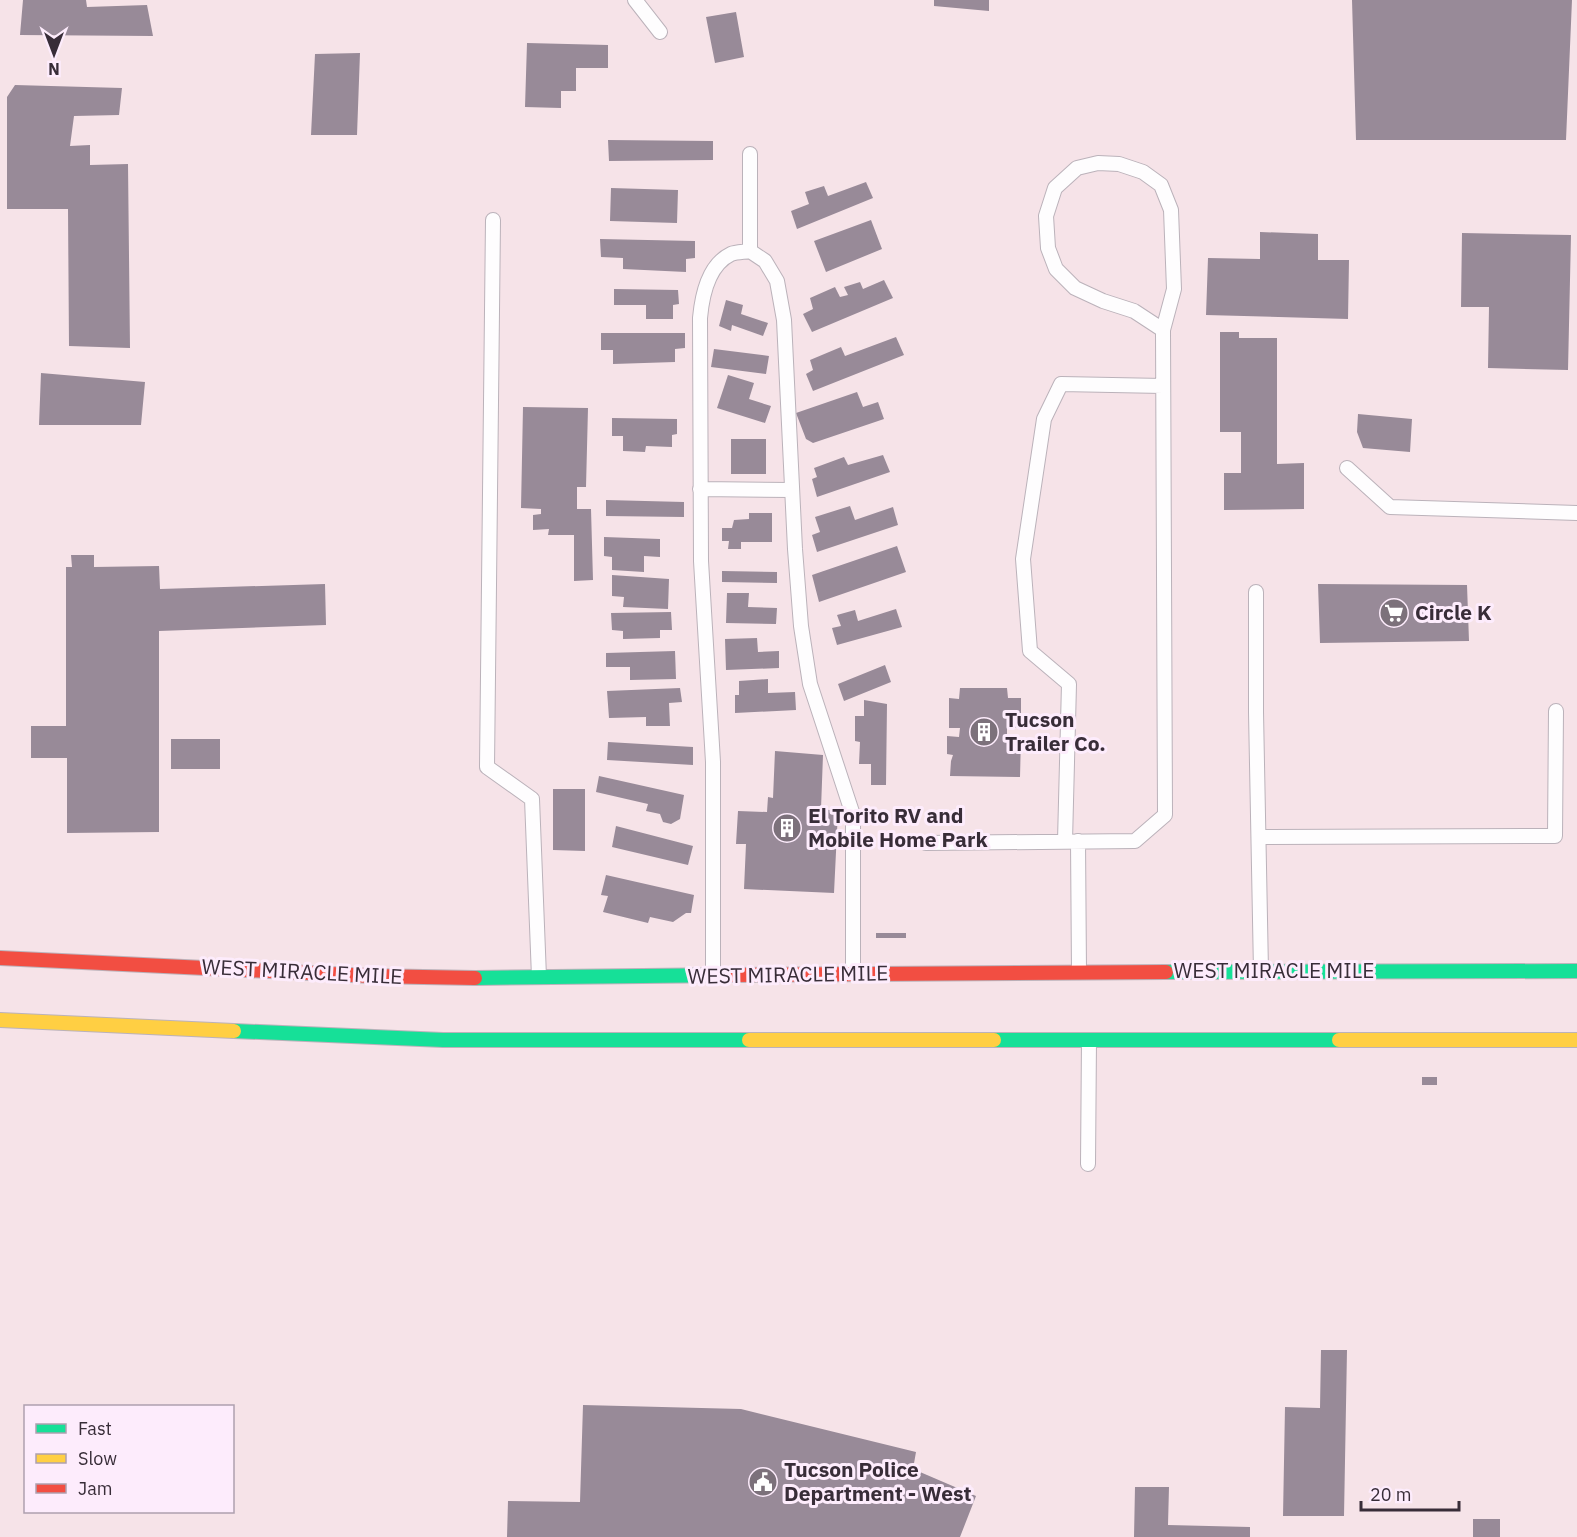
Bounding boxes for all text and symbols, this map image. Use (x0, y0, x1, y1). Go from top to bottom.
north arrow (24, 24, 84, 84)
text: N (48, 59, 60, 79)
supermarket icon: Circle K (1378, 597, 1410, 629)
place label: Circle K (1415, 598, 1492, 626)
place label: Tucson Trailer Co. (1005, 705, 1106, 757)
building icon: Tucson Trailer Co. (968, 716, 1000, 748)
place label: El Torito RV and Mobile Home Park (808, 801, 988, 853)
building icon: El Torito RV and Mobile Home Park (771, 812, 803, 844)
street label: WEST MIRACLE MILE (201, 952, 403, 990)
street label: WEST MIRACLE MILE (1174, 956, 1374, 984)
street label: WEST MIRACLE MILE (687, 958, 889, 990)
legend (24, 1405, 234, 1513)
text: Fast (78, 1417, 112, 1440)
text: Slow (78, 1447, 117, 1470)
place label: Tucson Police Department - West (784, 1455, 971, 1507)
public building icon: Tucson Police Department - West (747, 1466, 779, 1498)
scale bar (1361, 1474, 1458, 1512)
text: Jam (78, 1477, 113, 1500)
text: 20 m (1370, 1483, 1412, 1506)

